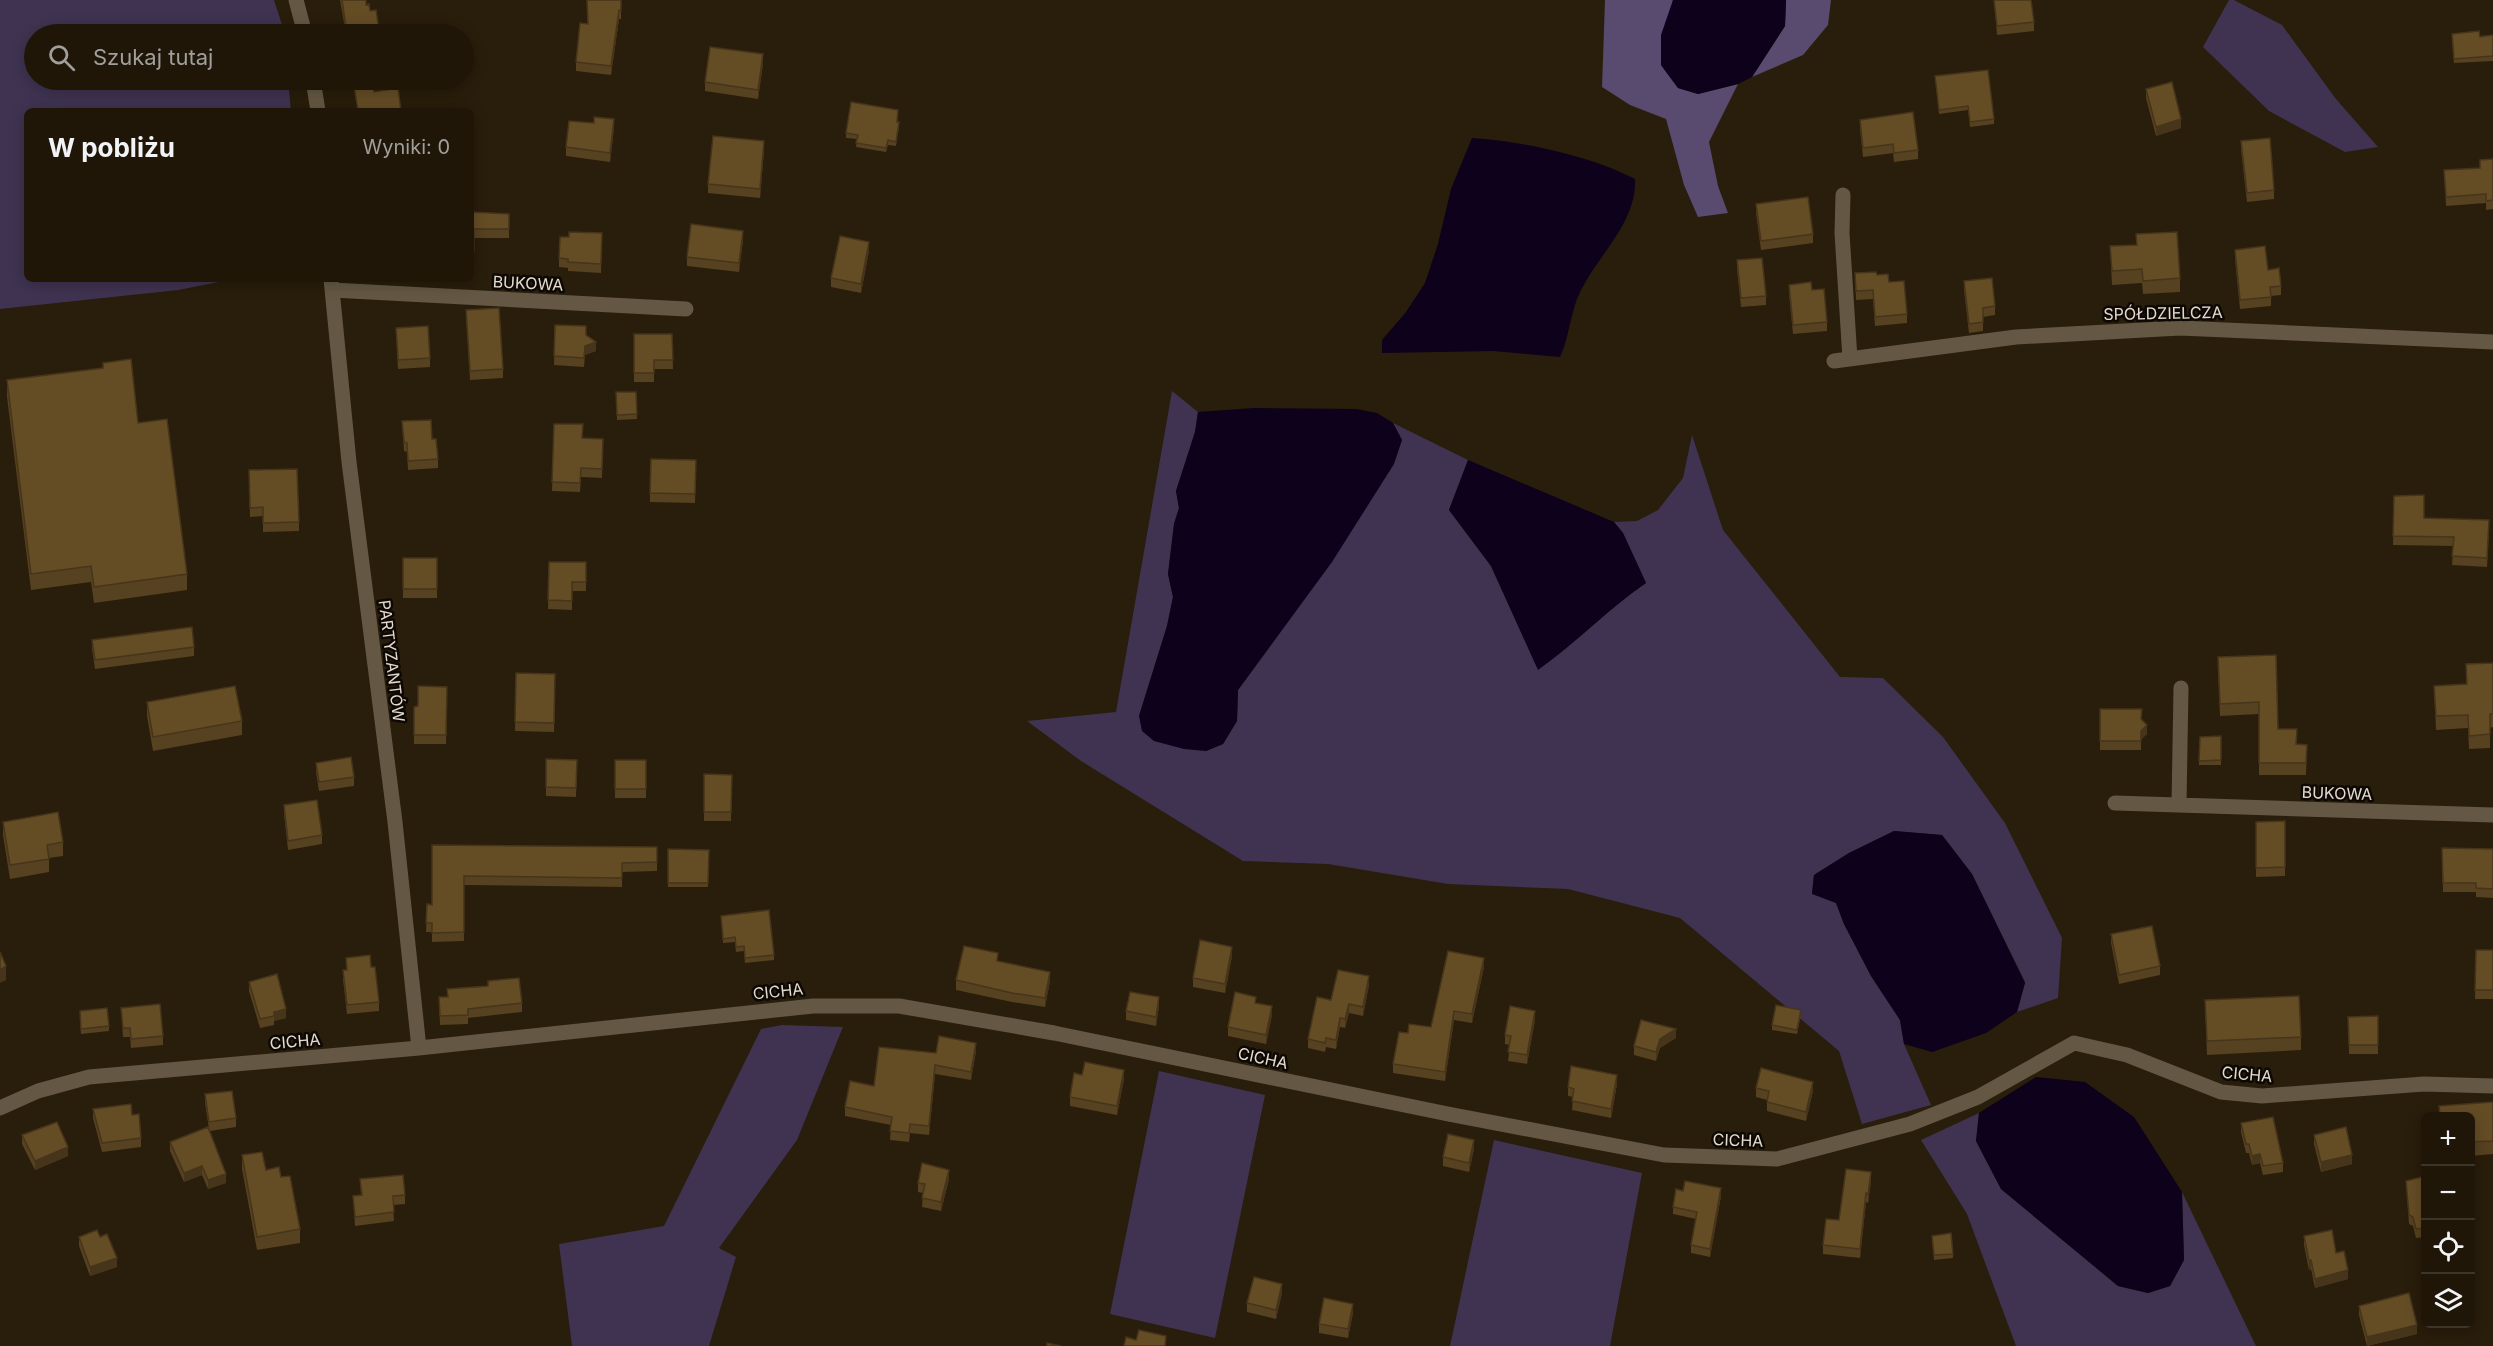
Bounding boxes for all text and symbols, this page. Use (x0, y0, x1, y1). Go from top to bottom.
search box (24, 24, 474, 90)
icon: search (45, 41, 78, 74)
text: Szukaj tutaj (93, 44, 213, 70)
text: W pobliżu (48, 132, 175, 163)
text: Wyniki: 0 (363, 135, 450, 159)
street label: BUKOWA (492, 271, 564, 295)
street label: SPÓŁDZIELCZA (2103, 302, 2223, 324)
street label: PARTYZANTÓW (375, 599, 409, 723)
street label: BUKOWA (2301, 782, 2373, 804)
street label: CICHA (752, 978, 804, 1004)
street label: CICHA (269, 1029, 321, 1053)
street label: CICHA (1236, 1043, 1290, 1073)
street label: CICHA (2221, 1062, 2273, 1086)
map controls (2421, 1112, 2475, 1328)
button: + (2421, 1112, 2475, 1166)
street label: CICHA (1712, 1129, 1764, 1151)
button: − (2421, 1166, 2475, 1220)
button: locate (2421, 1220, 2475, 1274)
button: layers (2421, 1274, 2475, 1328)

